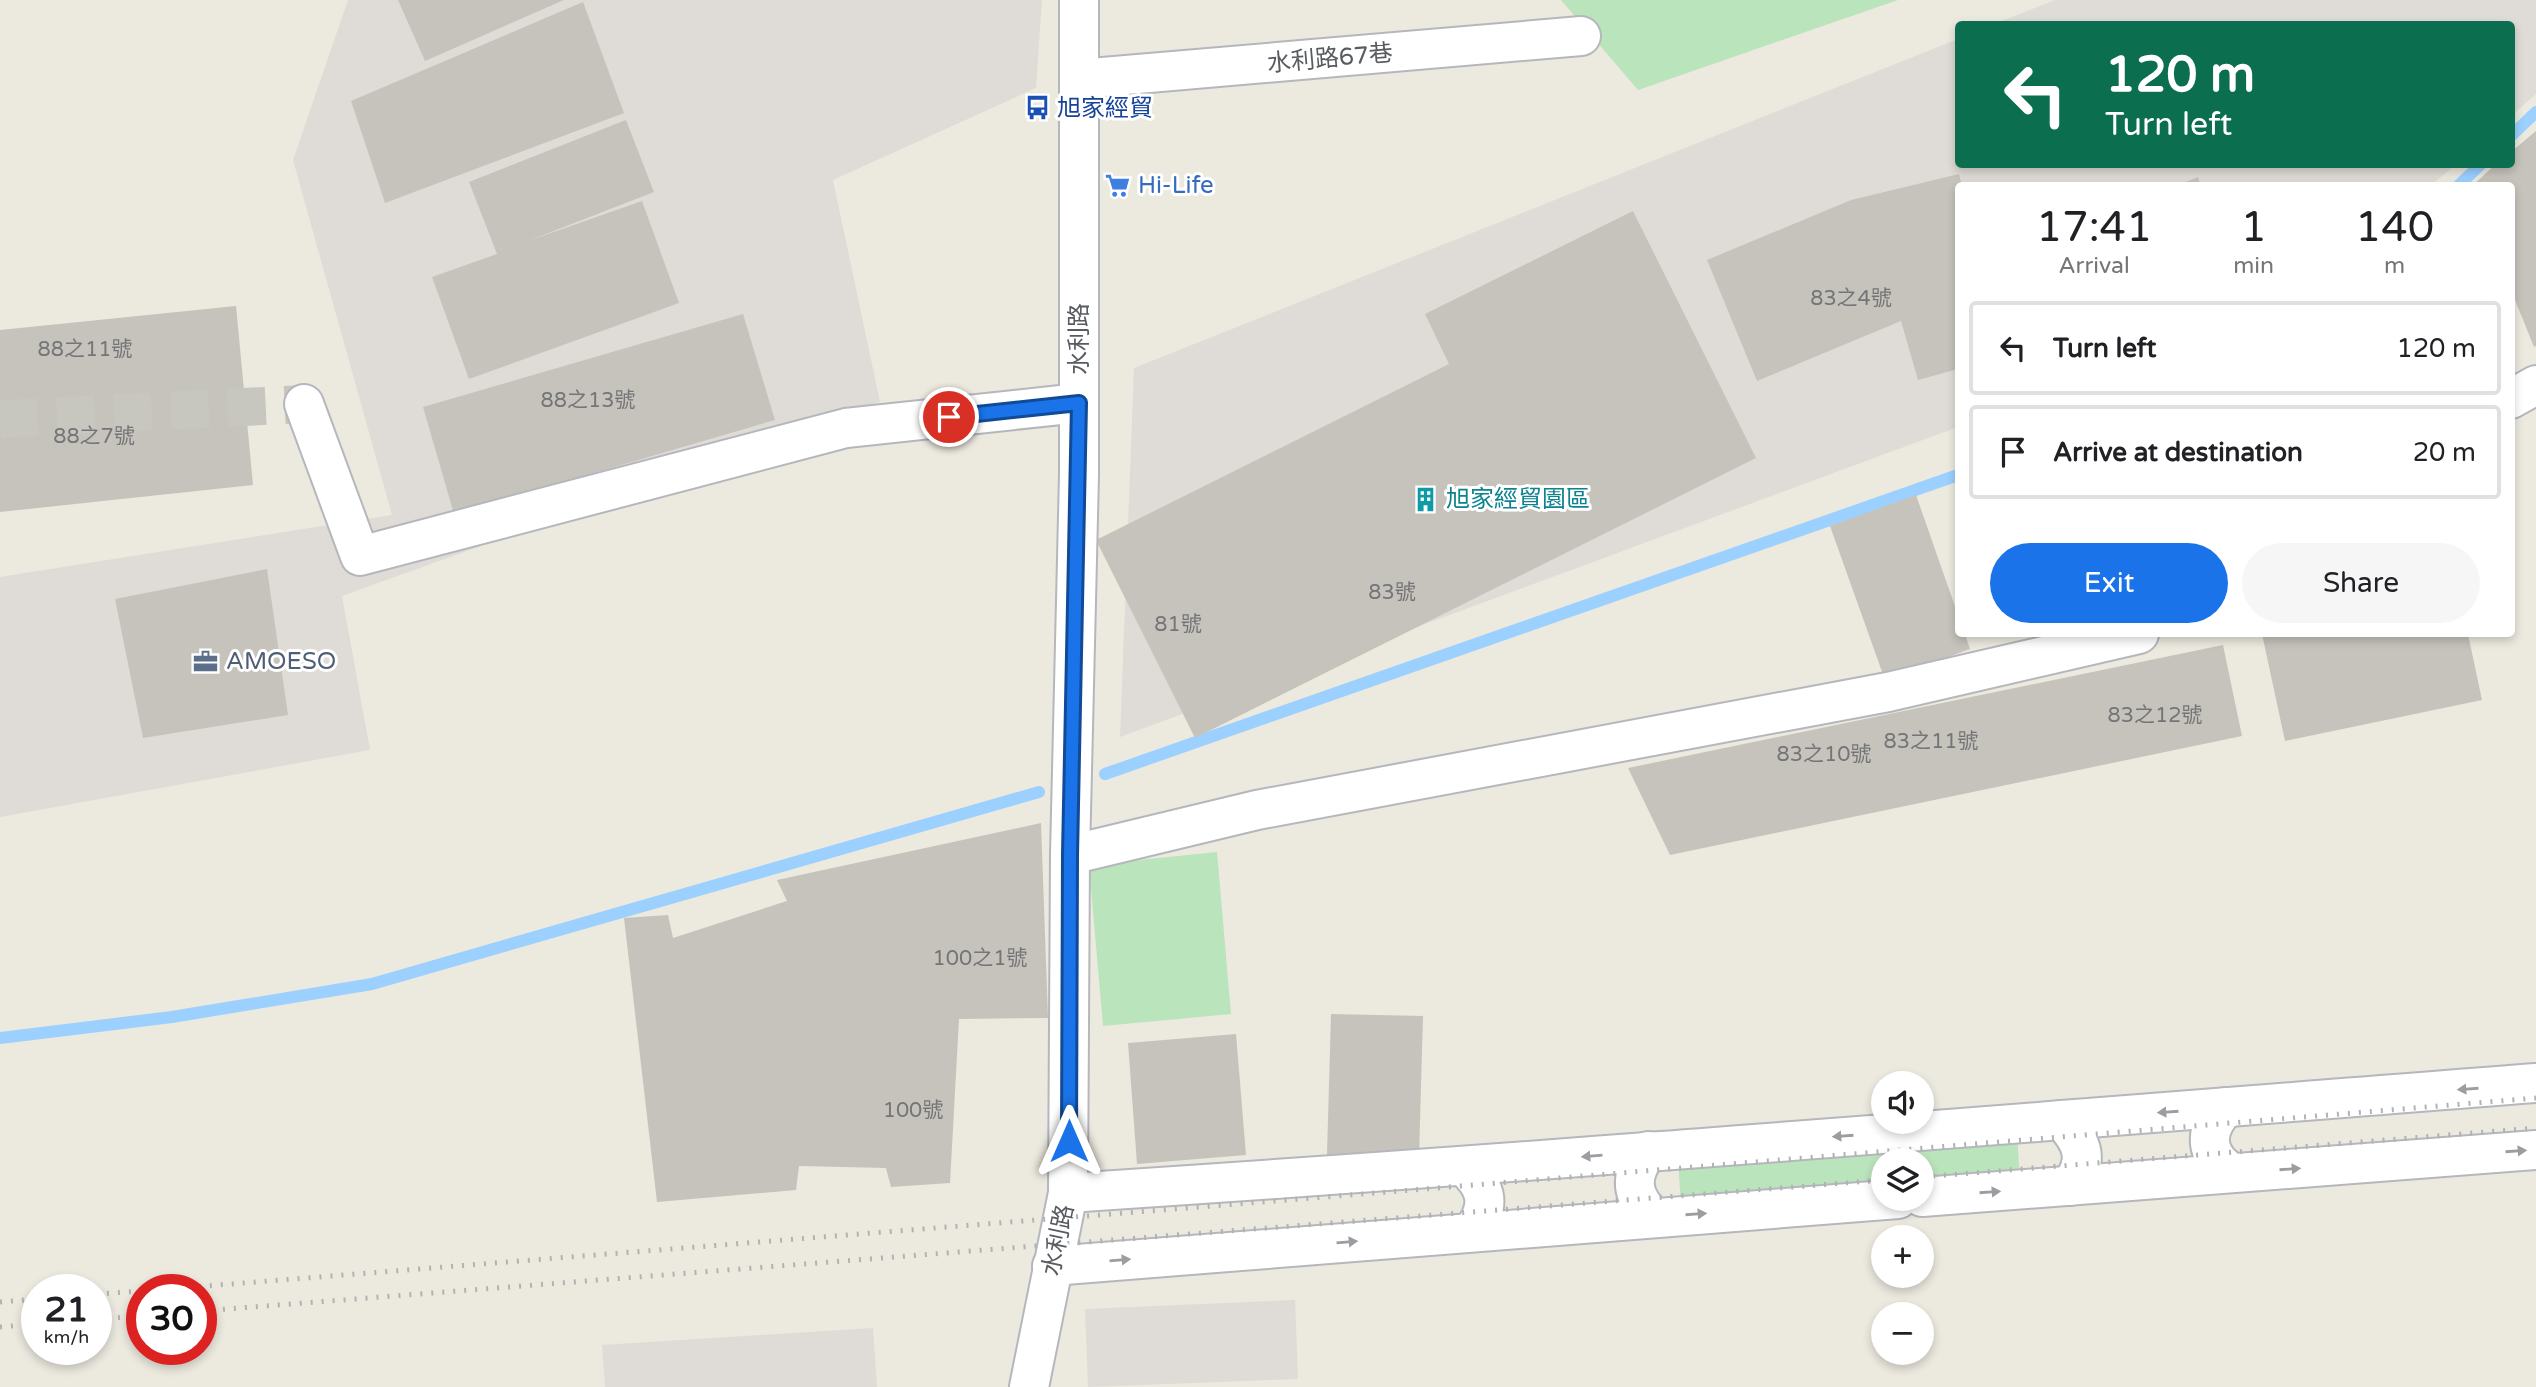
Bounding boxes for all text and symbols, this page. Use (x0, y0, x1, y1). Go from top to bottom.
street label: 水利路67巷 (1266, 39, 1394, 78)
text: 120 m (2105, 46, 2255, 105)
icon: left (1990, 49, 2081, 140)
bus stop icon: 旭家經貿 (1023, 94, 1051, 122)
place label: 旭家經貿 (1057, 94, 1153, 123)
text: Turn left (2105, 106, 2232, 144)
supermarket icon: Hi-Life (1104, 171, 1132, 199)
place label: Hi-Life (1138, 171, 1214, 200)
text: 17:41 (2036, 202, 2152, 253)
text: 1 (2240, 202, 2267, 253)
text: 140 (2355, 202, 2434, 253)
text: Arrival (2059, 252, 2130, 280)
text: min (2233, 252, 2274, 280)
text: m (2384, 252, 2405, 280)
house number: 83之4號 (1810, 286, 1892, 311)
street label: 水利路 (1065, 303, 1094, 375)
icon: left (1994, 329, 2032, 367)
text: Turn left (2053, 333, 2156, 364)
text: 120 m (2396, 333, 2476, 364)
house number: 88之11號 (38, 337, 132, 362)
pin (919, 387, 979, 447)
house number: 88之13號 (541, 388, 635, 413)
icon: arrive (930, 398, 968, 436)
house number: 88之7號 (53, 424, 135, 449)
icon: arrive (1994, 433, 2032, 471)
text: Arrive at destination (2053, 437, 2303, 468)
text: 20 m (2413, 437, 2476, 468)
building icon: 旭家經貿園區 (1412, 485, 1440, 513)
place label: 旭家經貿園區 (1446, 485, 1590, 514)
button: Exit (1990, 543, 2228, 623)
button: Share (2242, 543, 2480, 623)
house number: 83號 (1368, 580, 1416, 605)
house number: 81號 (1154, 612, 1202, 637)
office icon: AMOESO (192, 647, 220, 675)
place label: AMOESO (226, 647, 336, 676)
house number: 83之12號 (2108, 703, 2202, 728)
house number: 83之11號 (1884, 729, 1978, 754)
house number: 83之10號 (1777, 742, 1871, 767)
house number: 100之1號 (933, 946, 1027, 971)
map controls (1871, 1071, 1934, 1365)
button: sound (1871, 1071, 1934, 1134)
one-way arrow (2457, 1084, 2479, 1095)
house number: 100號 (883, 1098, 943, 1123)
position arrow (1032, 1104, 1106, 1178)
one-way arrow (2157, 1107, 2179, 1118)
one-way arrow (1832, 1131, 1854, 1142)
one-way arrow (2506, 1145, 2528, 1156)
button: layers (1871, 1148, 1934, 1211)
one-way arrow (1581, 1150, 1603, 1161)
one-way arrow (2279, 1163, 2301, 1174)
one-way arrow (1979, 1186, 2001, 1197)
street label: 水利路 (1037, 1202, 1080, 1278)
one-way arrow (1685, 1208, 1707, 1219)
button: + (1871, 1225, 1934, 1288)
one-way arrow (1336, 1236, 1358, 1247)
one-way arrow (1110, 1254, 1132, 1265)
speed limit sign: 30 (126, 1274, 217, 1365)
text: 21 (45, 1289, 88, 1331)
button: − (1871, 1302, 1934, 1365)
text: km/h (44, 1326, 89, 1348)

